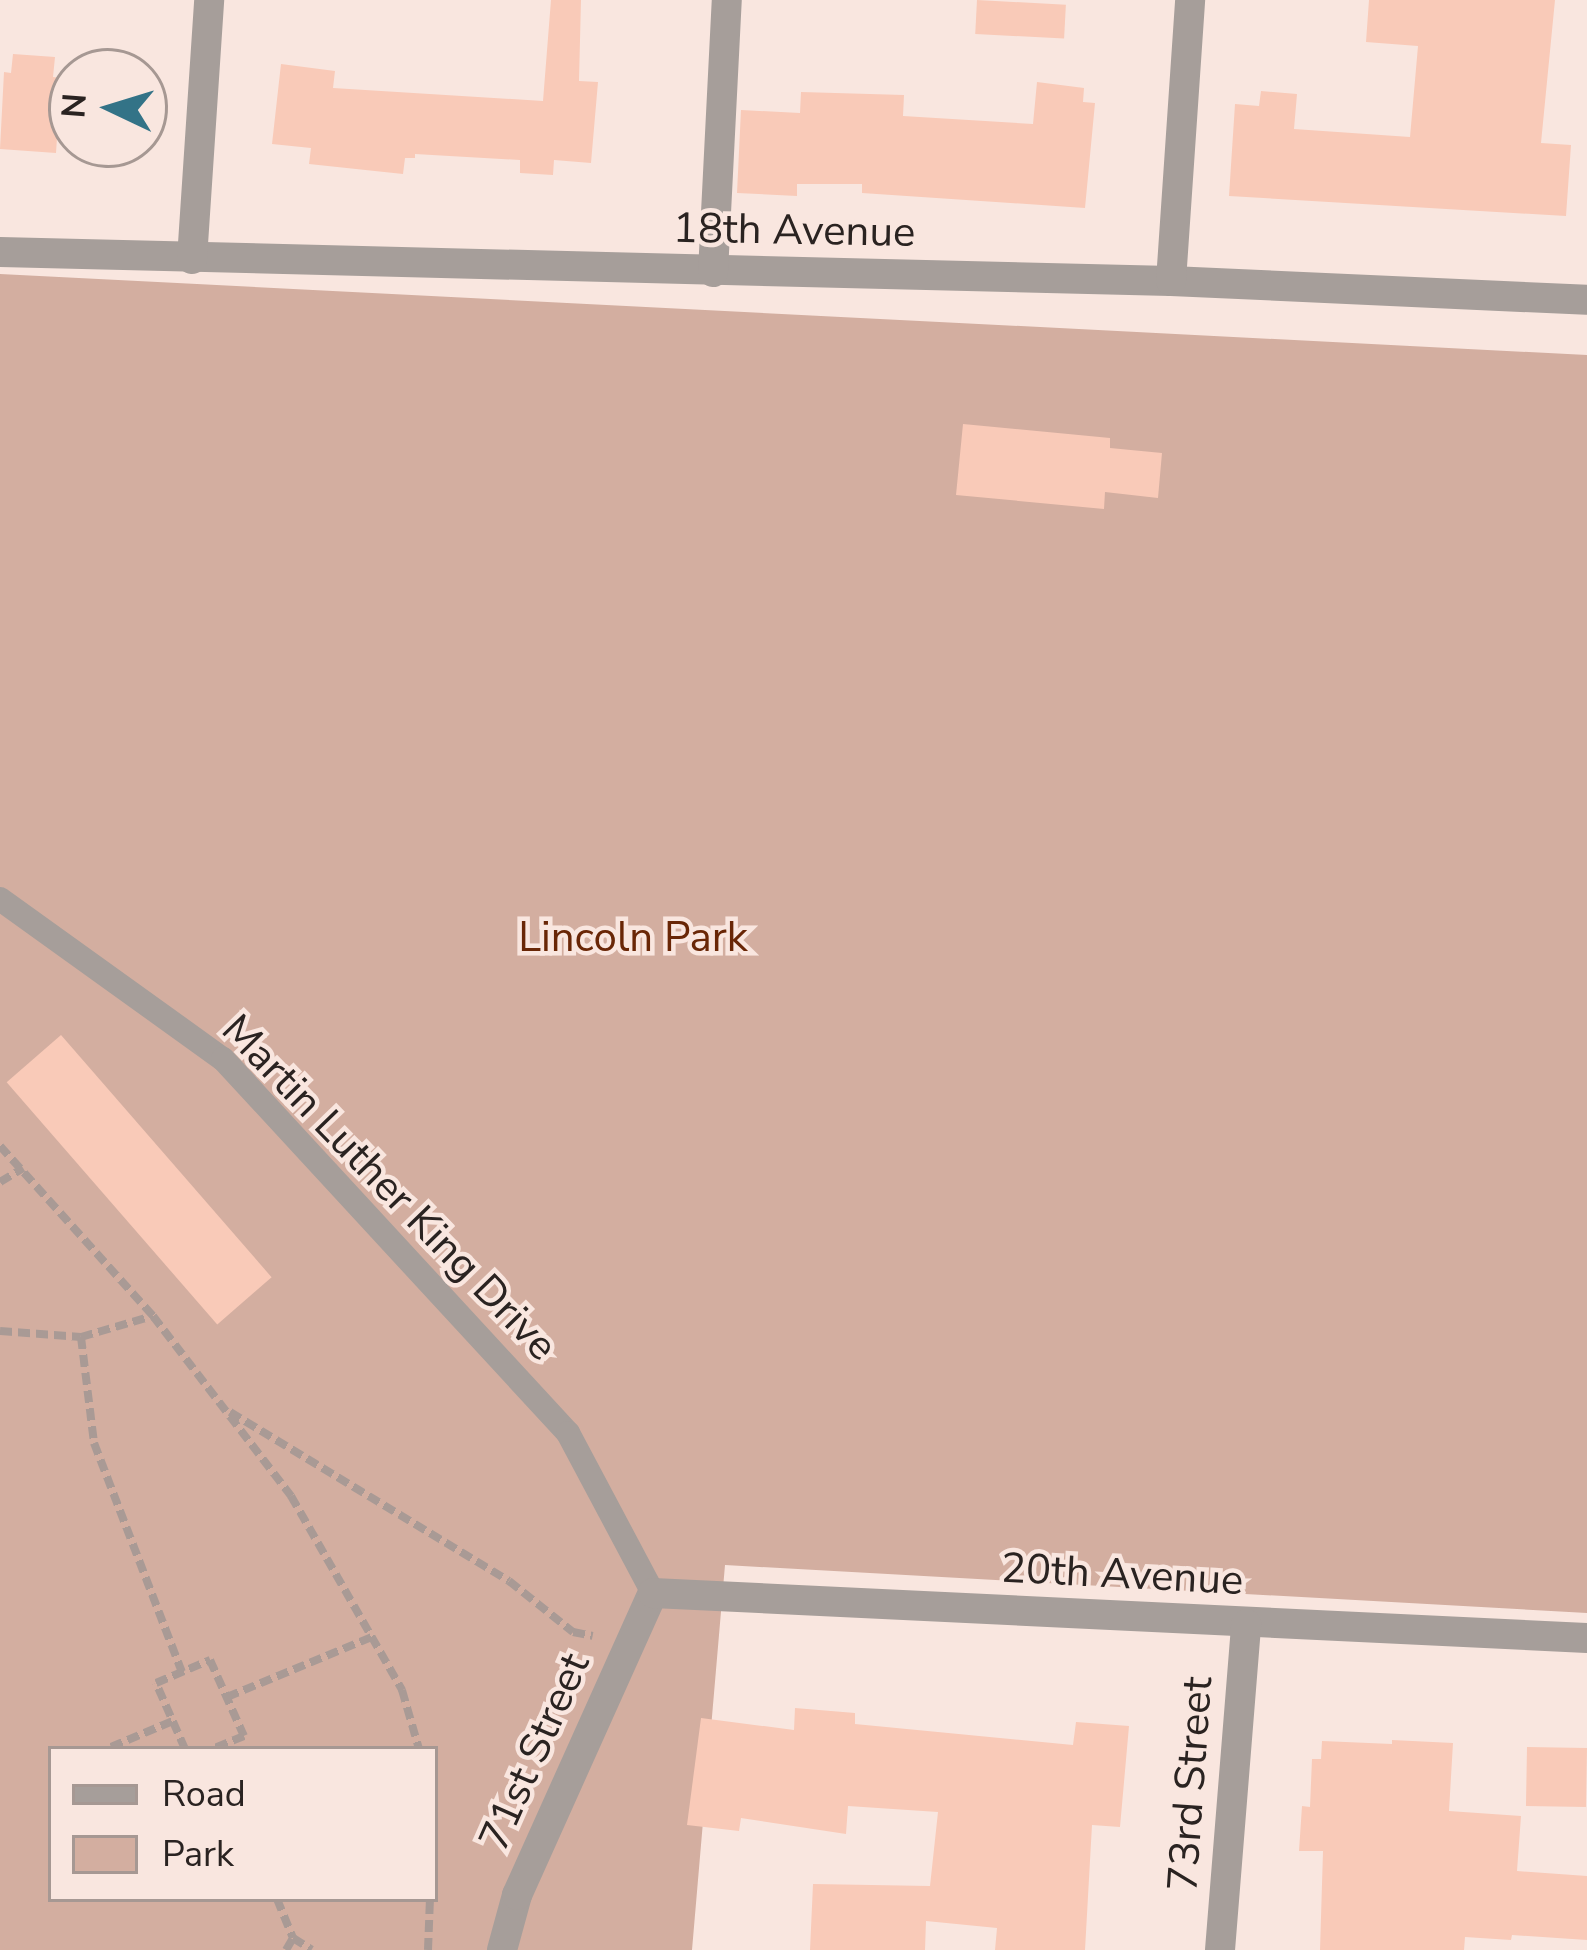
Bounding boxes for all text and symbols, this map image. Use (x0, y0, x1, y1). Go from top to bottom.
north arrow (48, 48, 168, 168)
text: N (51, 92, 98, 120)
street label: 18th Avenue (672, 204, 916, 258)
park label: Lincoln Park (518, 913, 748, 963)
street label: Martin Luther King Drive (211, 1005, 567, 1371)
street label: 20th Avenue (1000, 1543, 1244, 1607)
street label: 71st Street (469, 1646, 601, 1858)
street label: 73rd Street (1158, 1675, 1224, 1893)
legend (48, 1746, 438, 1902)
text: Road (162, 1770, 246, 1819)
text: Park (162, 1830, 234, 1879)

